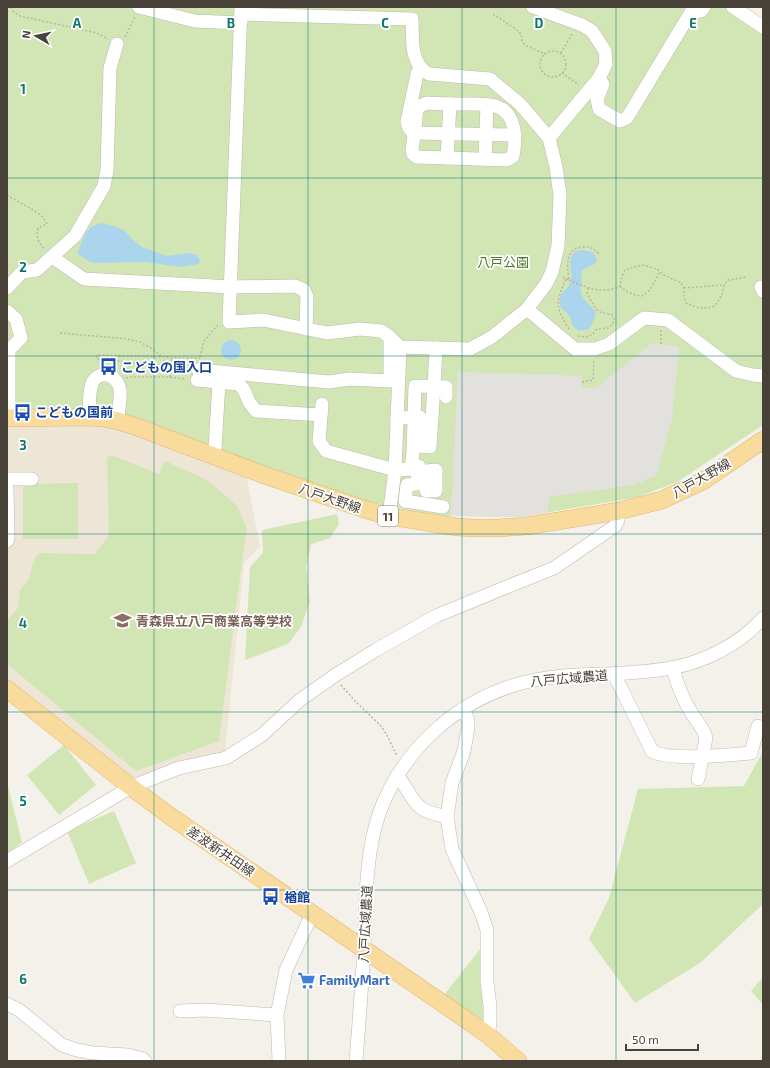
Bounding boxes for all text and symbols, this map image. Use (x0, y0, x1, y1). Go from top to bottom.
text: A (73, 15, 82, 31)
text: B (227, 15, 235, 31)
text: C (381, 15, 389, 31)
text: D (535, 15, 544, 31)
text: E (689, 15, 697, 31)
north arrow (16, 16, 56, 56)
text: N (19, 29, 33, 39)
text: 1 (20, 81, 26, 97)
park label: 八戸公園 (477, 254, 529, 270)
text: 2 (19, 259, 27, 275)
bus stop icon: こどもの国入口 (98, 357, 118, 377)
place label: こどもの国入口 (121, 359, 212, 375)
bus stop icon: こどもの国前 (12, 402, 32, 422)
place label: こどもの国前 (35, 404, 113, 420)
text: 3 (19, 437, 27, 453)
street label: 八戸大野線 (669, 455, 733, 501)
street label: 八戸大野線 (297, 480, 363, 516)
road number: 11 (378, 506, 398, 526)
school or university icon: 青森県立八戸商業高等学校 (113, 611, 133, 631)
place label: 青森県立八戸商業高等学校 (136, 613, 292, 629)
text: 4 (19, 615, 27, 631)
street label: 八戸広域農道 (529, 667, 609, 689)
text: 5 (19, 793, 27, 809)
street label: 差波新井田線 (184, 823, 258, 879)
street label: 八戸広域農道 (355, 885, 375, 963)
bus stop icon: 楢館 (261, 887, 281, 907)
place label: 楢館 (284, 889, 310, 905)
supermarket icon: FamilyMart (296, 970, 316, 990)
text: 6 (19, 971, 27, 987)
place label: FamilyMart (319, 972, 391, 988)
scale bar (626, 1026, 698, 1052)
text: 50 m (632, 1032, 659, 1046)

